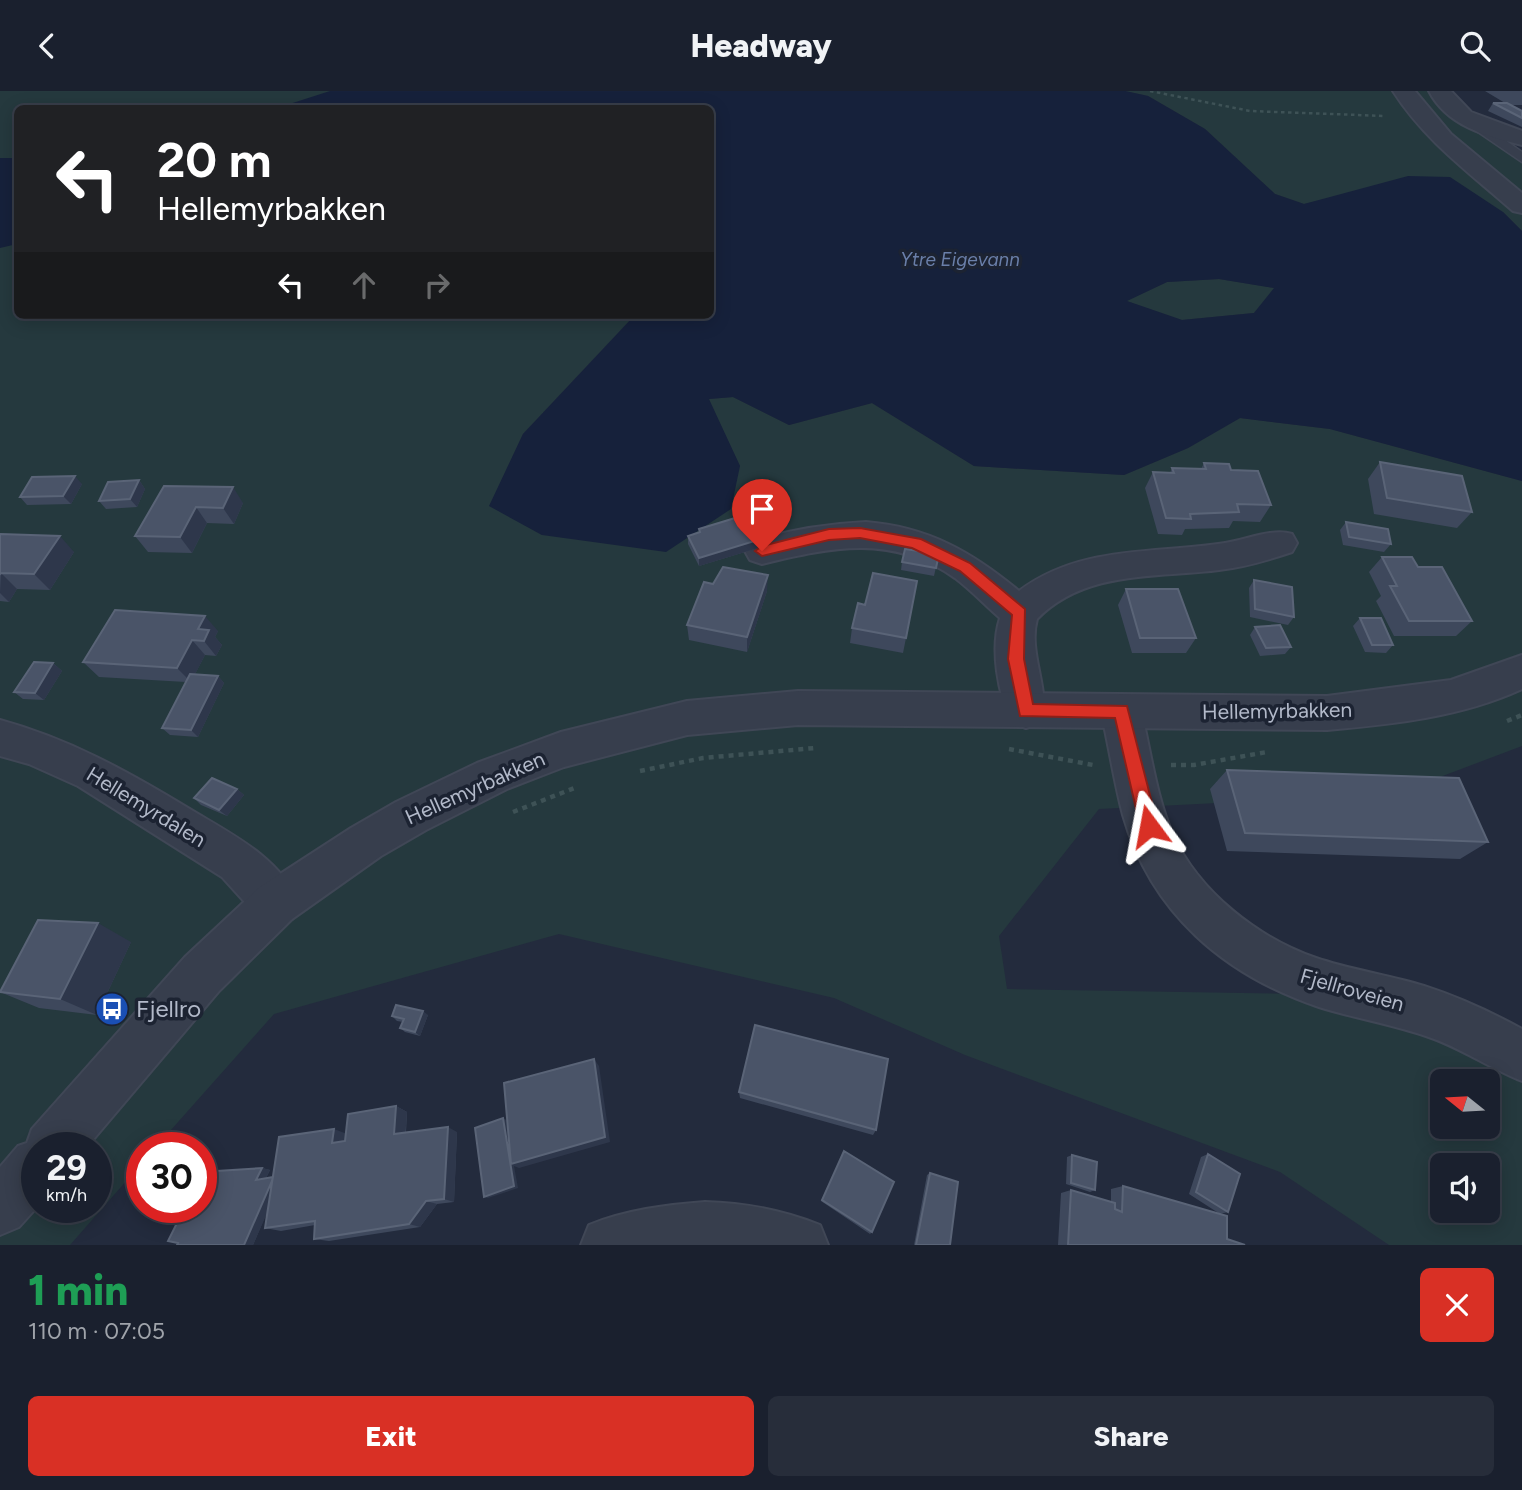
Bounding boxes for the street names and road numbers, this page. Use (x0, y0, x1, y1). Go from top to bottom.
street label: Hellemyrbakken (1202, 697, 1352, 724)
street label: Hellemyrbakken (401, 746, 548, 829)
street label: Hellemyrdalen (82, 761, 210, 852)
street label: Fjellroveien (1297, 963, 1407, 1016)

